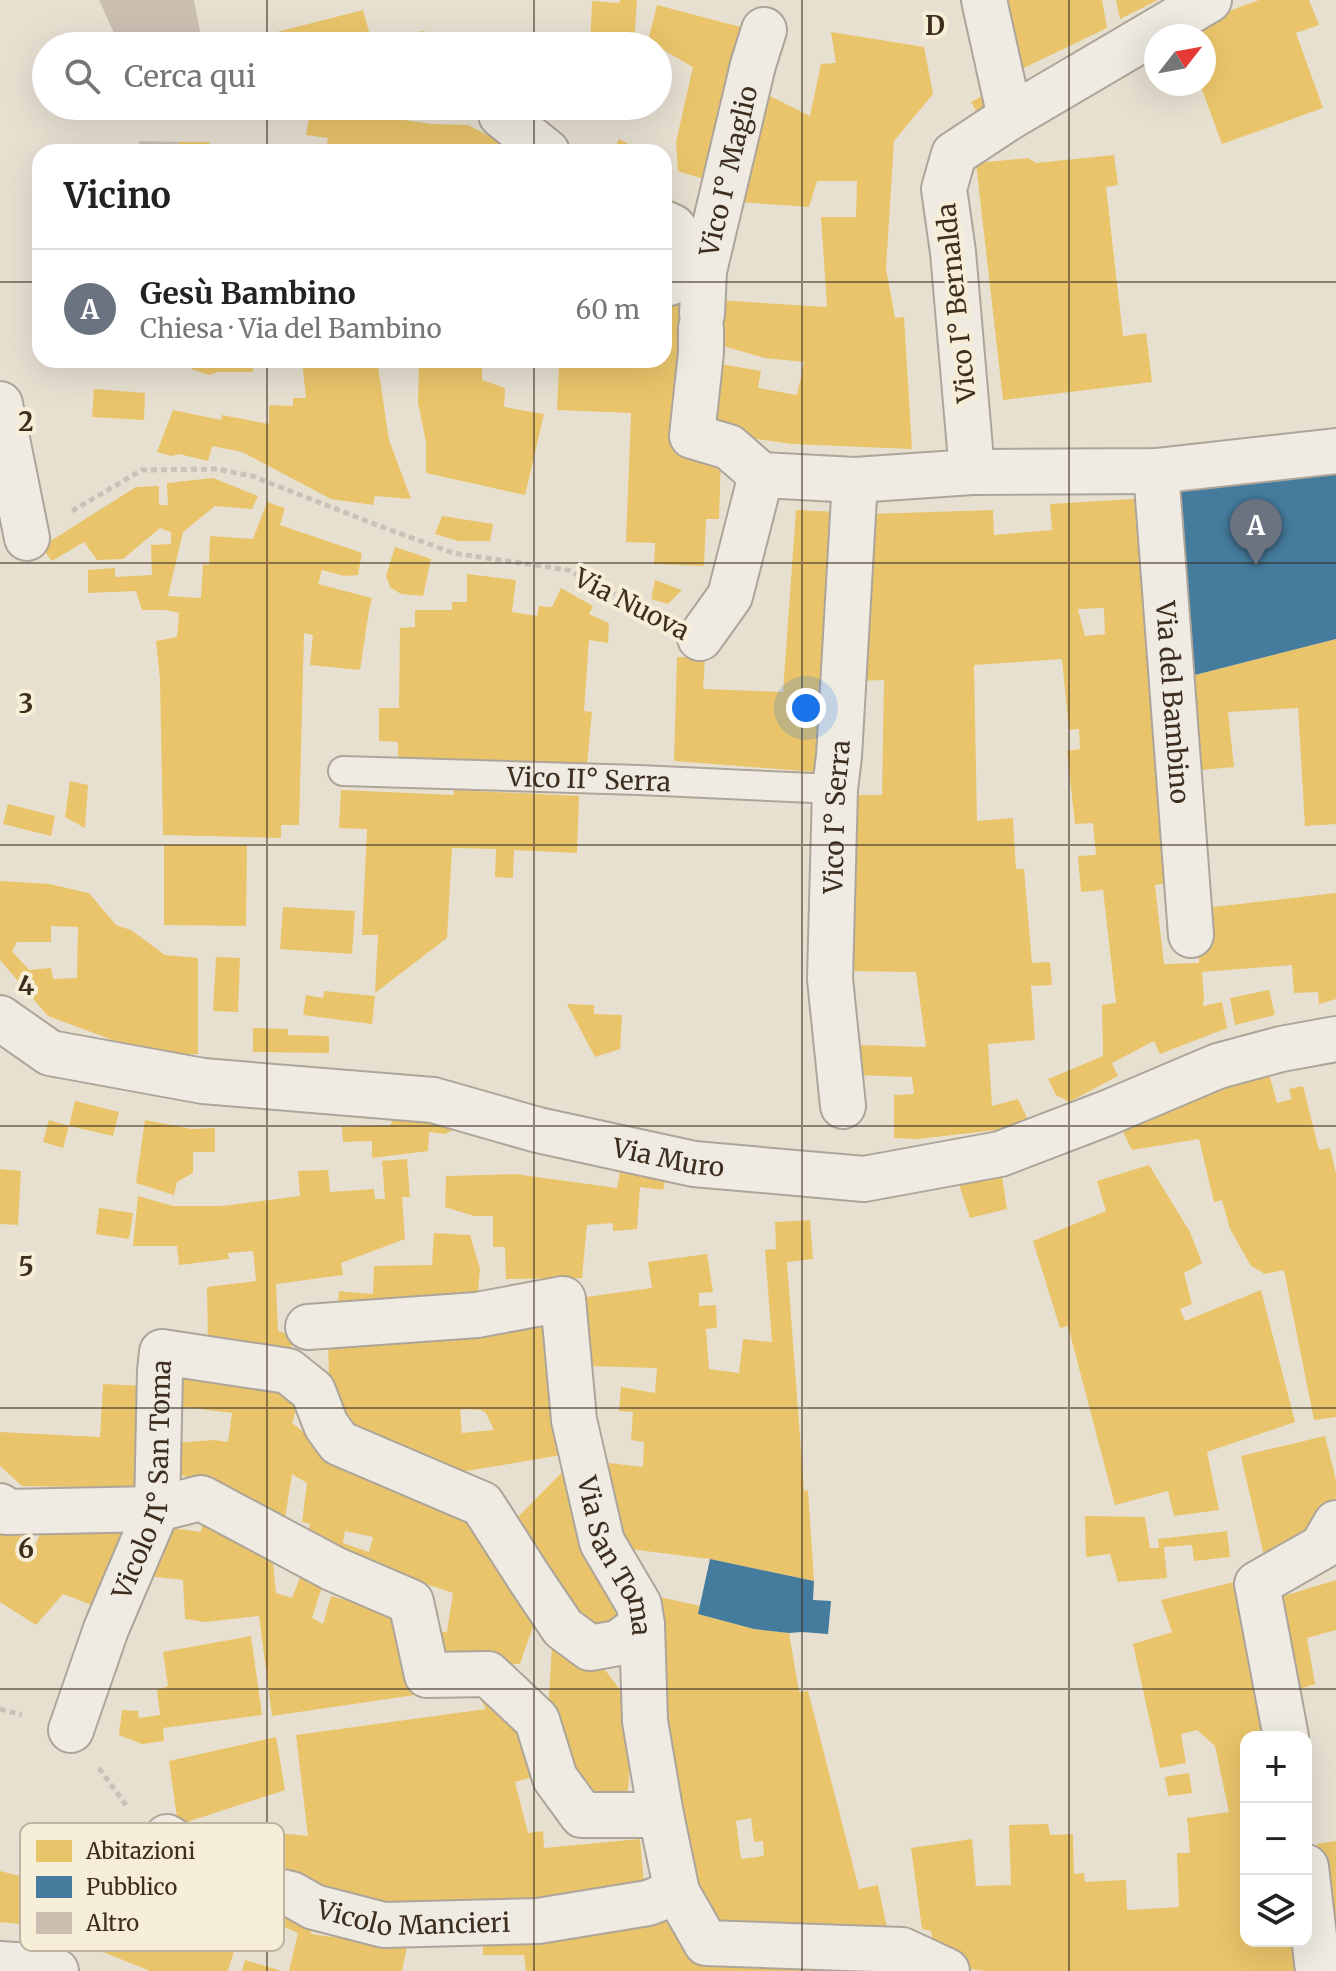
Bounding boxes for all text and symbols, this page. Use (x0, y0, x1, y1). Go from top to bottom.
text: D (925, 9, 945, 42)
north arrow (1144, 24, 1216, 96)
search box (32, 32, 672, 120)
icon: search (60, 54, 104, 98)
text: Cerca qui (124, 57, 256, 95)
street label: Vico I° Maglio (691, 82, 764, 260)
text: Vicino (64, 175, 171, 217)
street label: Vico I° Bernalda (929, 202, 983, 405)
text: Gesù Bambino (140, 274, 356, 312)
text: A (81, 293, 99, 326)
text: 60 m (576, 293, 640, 326)
text: Chiesa · Via del Bambino (140, 312, 442, 345)
text: 2 (18, 405, 34, 438)
pin: A (1230, 499, 1282, 565)
street label: Via Nuova (568, 560, 695, 647)
street label: Via del Bambino (1149, 599, 1198, 805)
text: 3 (19, 687, 33, 720)
your location (786, 688, 826, 728)
street label: Vico I° Serra (816, 739, 856, 895)
street label: Vico II° Serra (505, 759, 672, 798)
text: 4 (18, 969, 35, 1002)
street label: Via Muro (609, 1130, 726, 1183)
text: 5 (18, 1250, 34, 1283)
street label: Vicolo II° San Toma (104, 1358, 178, 1605)
street label: Via San Toma (571, 1472, 659, 1636)
text: 6 (18, 1532, 34, 1565)
map controls (1240, 1731, 1312, 1947)
button: + (1240, 1731, 1312, 1803)
button: − (1240, 1803, 1312, 1875)
legend (20, 1823, 284, 1951)
text: Abitazioni (85, 1837, 195, 1865)
text: Pubblico (86, 1873, 178, 1901)
button: layers (1240, 1875, 1312, 1947)
street label: Vicolo Mancieri (313, 1892, 511, 1942)
text: Altro (85, 1909, 139, 1937)

